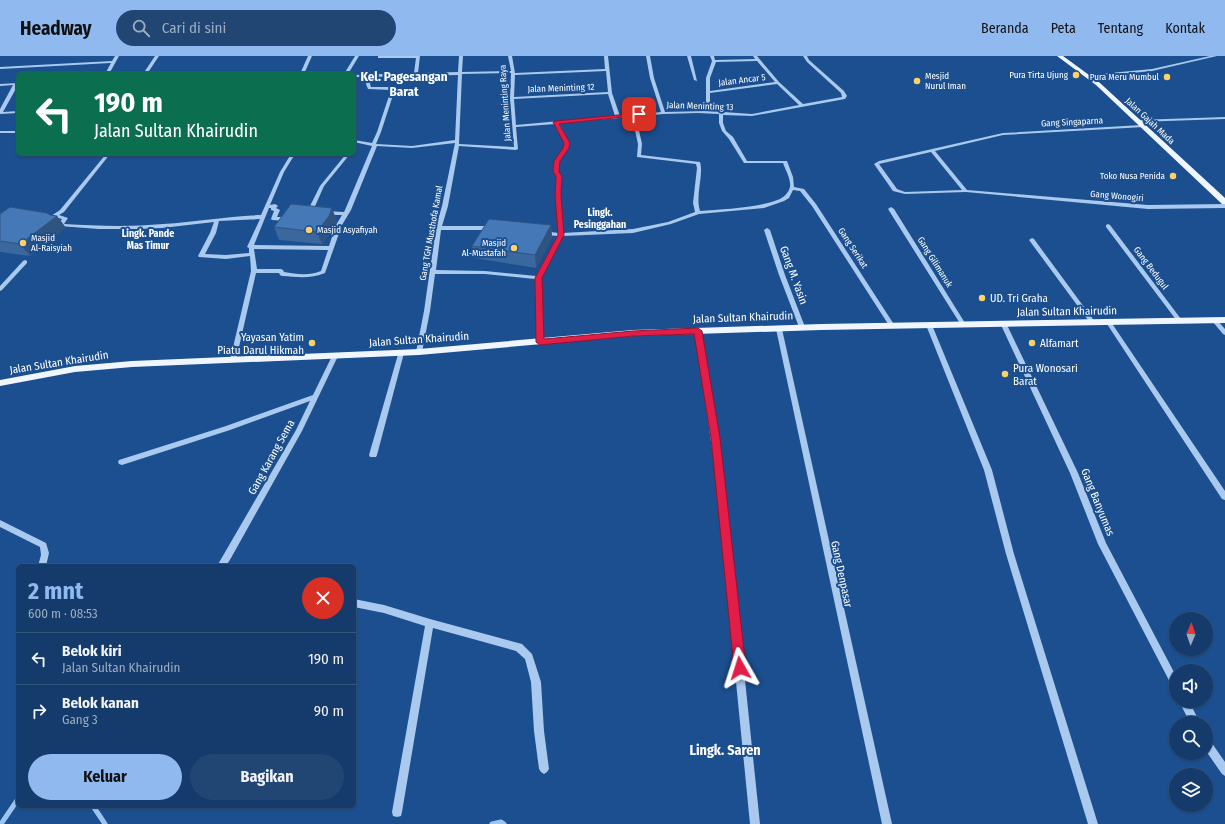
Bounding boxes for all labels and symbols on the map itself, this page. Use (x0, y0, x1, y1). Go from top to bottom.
street label: Jalan Meninting Raya (497, 64, 513, 142)
district label: Kel. Pagesangan Barat (360, 69, 448, 99)
place label: Pura Tirta Ujung (1009, 70, 1069, 80)
marker: Pura Tirta Ujung (1071, 70, 1081, 80)
place label: Mesjid Nurul Iman (925, 71, 966, 91)
street label: Jalan Ancar 5 (718, 72, 766, 88)
place label: Pura Meru Mumbul (1090, 72, 1160, 82)
marker: Pura Meru Mumbul (1162, 72, 1172, 82)
marker: Mesjid Nurul Iman (912, 76, 922, 86)
street label: Jalan Meninting 12 (527, 82, 595, 94)
street label: Jalan Gajah Mada (1123, 96, 1177, 147)
pin (622, 97, 656, 131)
street label: Jalan Meninting 13 (666, 100, 734, 112)
street label: Gang Singaparna (1041, 115, 1104, 129)
place label: Toko Nusa Penida (1100, 171, 1166, 181)
marker: Toko Nusa Penida (1168, 171, 1178, 181)
street label: Gang TGH Musthofa Kamal (418, 184, 444, 281)
street label: Gang Wonogiri (1090, 189, 1144, 203)
district label: Lingk. Pesinggahan (574, 207, 626, 231)
marker: Masjid Asyafiyah (304, 225, 314, 235)
place label: Masjid Asyafiyah (317, 225, 378, 235)
street label: Gang Serikat (836, 226, 870, 270)
district label: Lingk. Pande Mas Timur (122, 228, 174, 252)
place label: Masjid Al-Raisyiah (31, 233, 72, 253)
street label: Gang Gilimanuk (915, 235, 955, 290)
marker: Masjid Al-Raisyiah (18, 238, 28, 248)
place label: Masjid Al-Mustafah (462, 238, 506, 258)
marker: Masjid Al-Mustafah (509, 243, 519, 253)
street label: Gang M. Yasin (777, 244, 810, 306)
street label: Gang Bedugul (1132, 245, 1171, 292)
place label: UD. Tri Graha (990, 292, 1048, 305)
marker: UD. Tri Graha (977, 293, 987, 303)
street label: Jalan Sultan Khairudin (1017, 304, 1117, 319)
street label: Jalan Sultan Khairudin (693, 309, 793, 326)
street label: Jalan Sultan Khairudin (369, 330, 469, 349)
place label: Yayasan Yatim Piatu Darul Hikmah (217, 331, 304, 357)
place label: Alfamart (1040, 337, 1079, 350)
marker: Yayasan Yatim Piatu Darul Hikmah (307, 338, 317, 348)
marker: Alfamart (1027, 338, 1037, 348)
street label: Jalan Sultan Khairudin (9, 348, 110, 377)
place label: Pura Wonosari Barat (1013, 362, 1078, 388)
marker: Pura Wonosari Barat (1000, 369, 1010, 379)
street label: Gang Karang Sema (245, 418, 297, 497)
street label: Gang Banyumas (1078, 467, 1117, 538)
street label: Gang Denpasar (828, 540, 855, 609)
north arrow (1169, 612, 1213, 656)
position arrow (719, 647, 761, 689)
district label: Lingk. Saren (689, 742, 761, 759)

